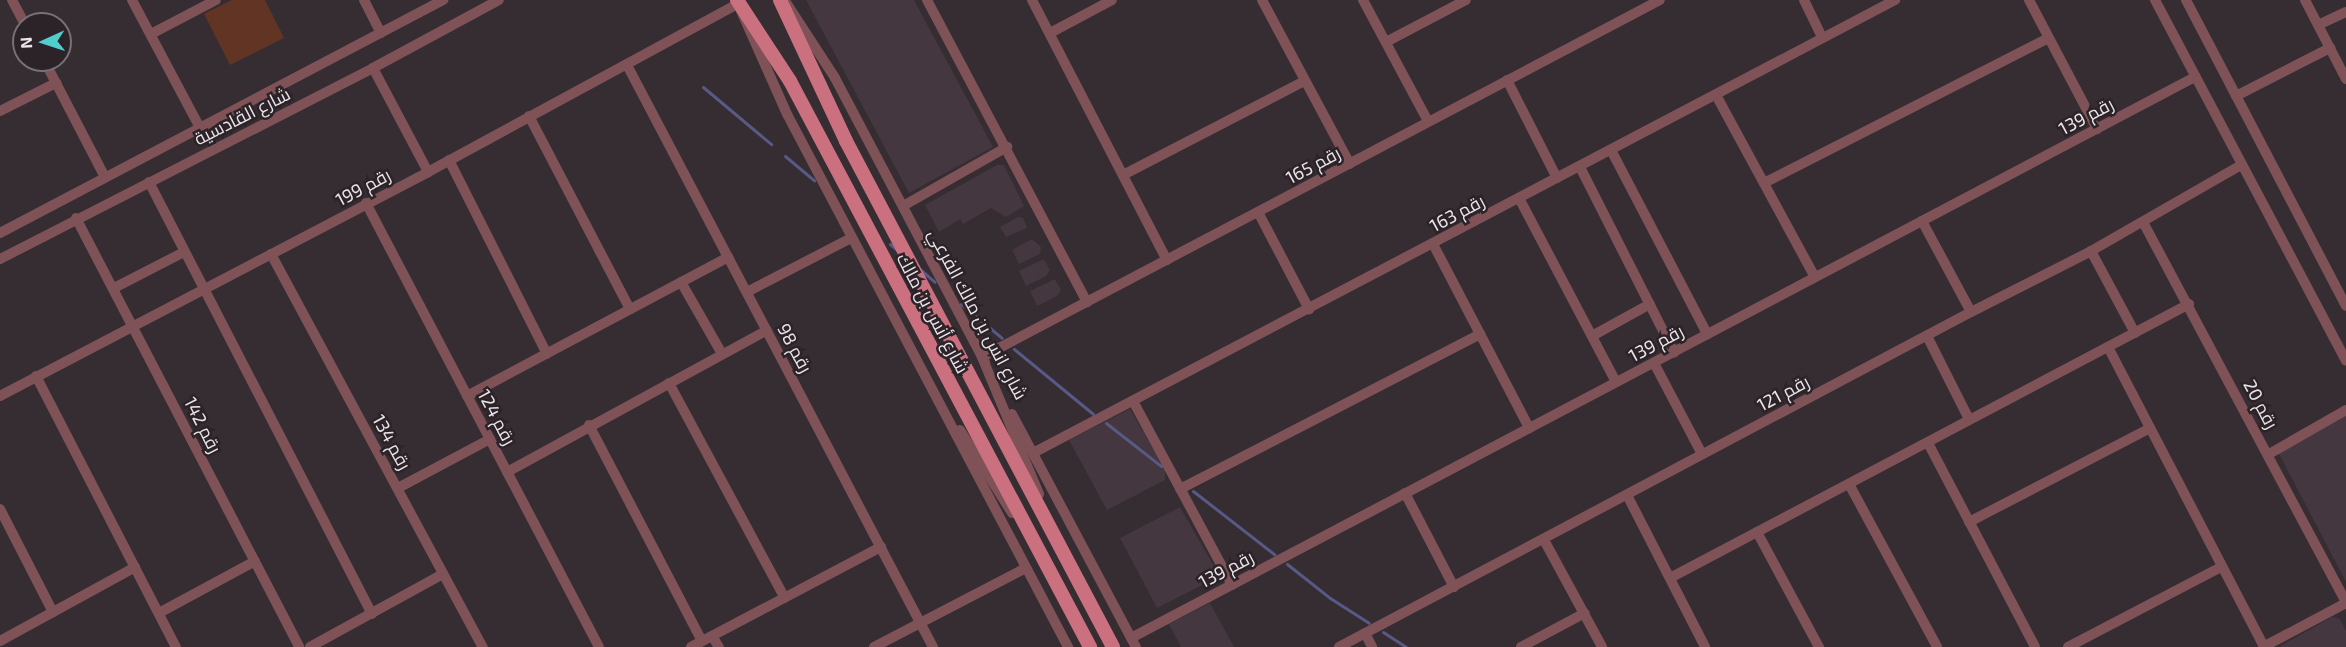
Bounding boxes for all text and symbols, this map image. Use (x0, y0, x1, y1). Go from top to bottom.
north arrow (12, 12, 72, 72)
text: N (16, 37, 35, 49)
street label: شارع القادسية (190, 83, 294, 149)
street label: رقم 139 (2055, 93, 2117, 139)
street label: رقم 165 (1282, 142, 1344, 188)
street label: رقم 199 (332, 164, 394, 210)
street label: رقم 163 (1426, 190, 1488, 236)
street label: شارع انس بن مالك الفرعي (924, 225, 1032, 403)
street label: شارع أنس بن مالك (892, 249, 974, 377)
street label: رقم 98 (773, 320, 817, 376)
street label: رقم 139 (1625, 320, 1687, 366)
street label: رقم 121 (1753, 370, 1813, 416)
street label: رقم 20 (2239, 376, 2283, 432)
street label: رقم 124 (473, 385, 521, 449)
street label: رقم 142 (180, 393, 226, 457)
street label: رقم 134 (368, 411, 416, 473)
street label: رقم 139 (1195, 546, 1257, 592)

